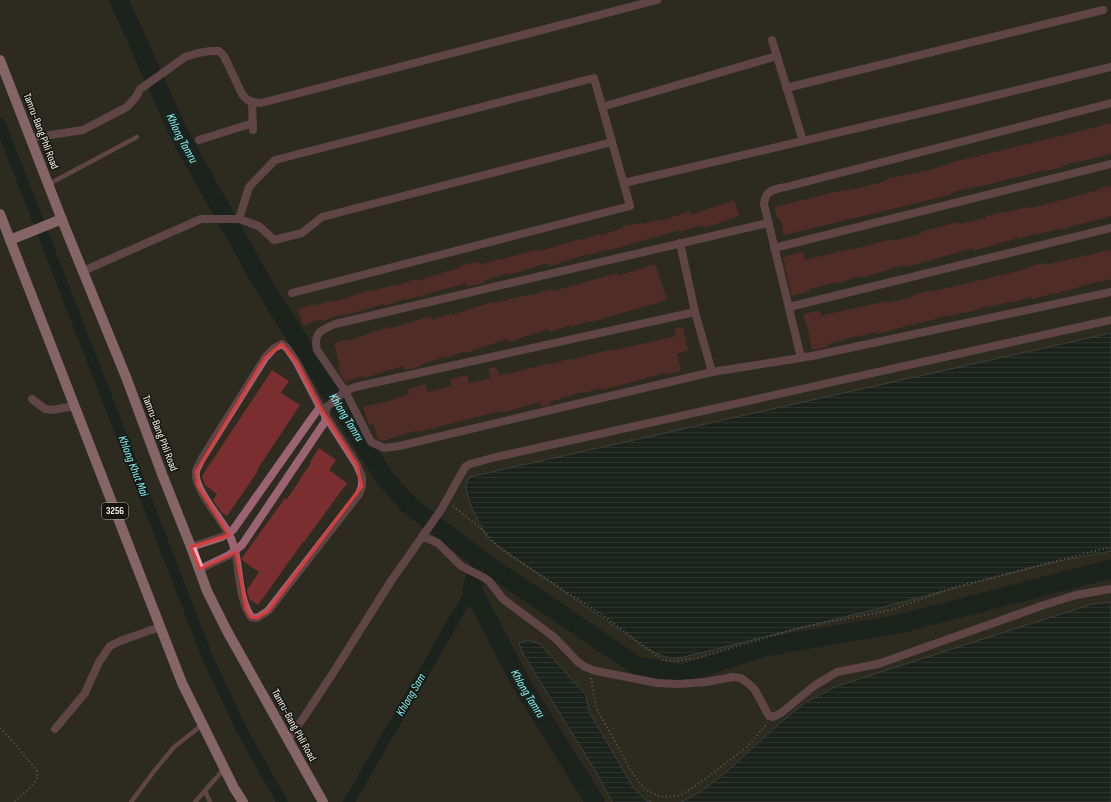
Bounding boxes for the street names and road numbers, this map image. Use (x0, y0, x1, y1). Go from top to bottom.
street label: Tamru-Bang Phli Road (20, 91, 62, 171)
street label: Tamru-Bang Phli Road (139, 393, 181, 473)
road number: 3256 (102, 503, 128, 519)
street label: Tamru-Bang Phli Road (269, 687, 319, 764)

